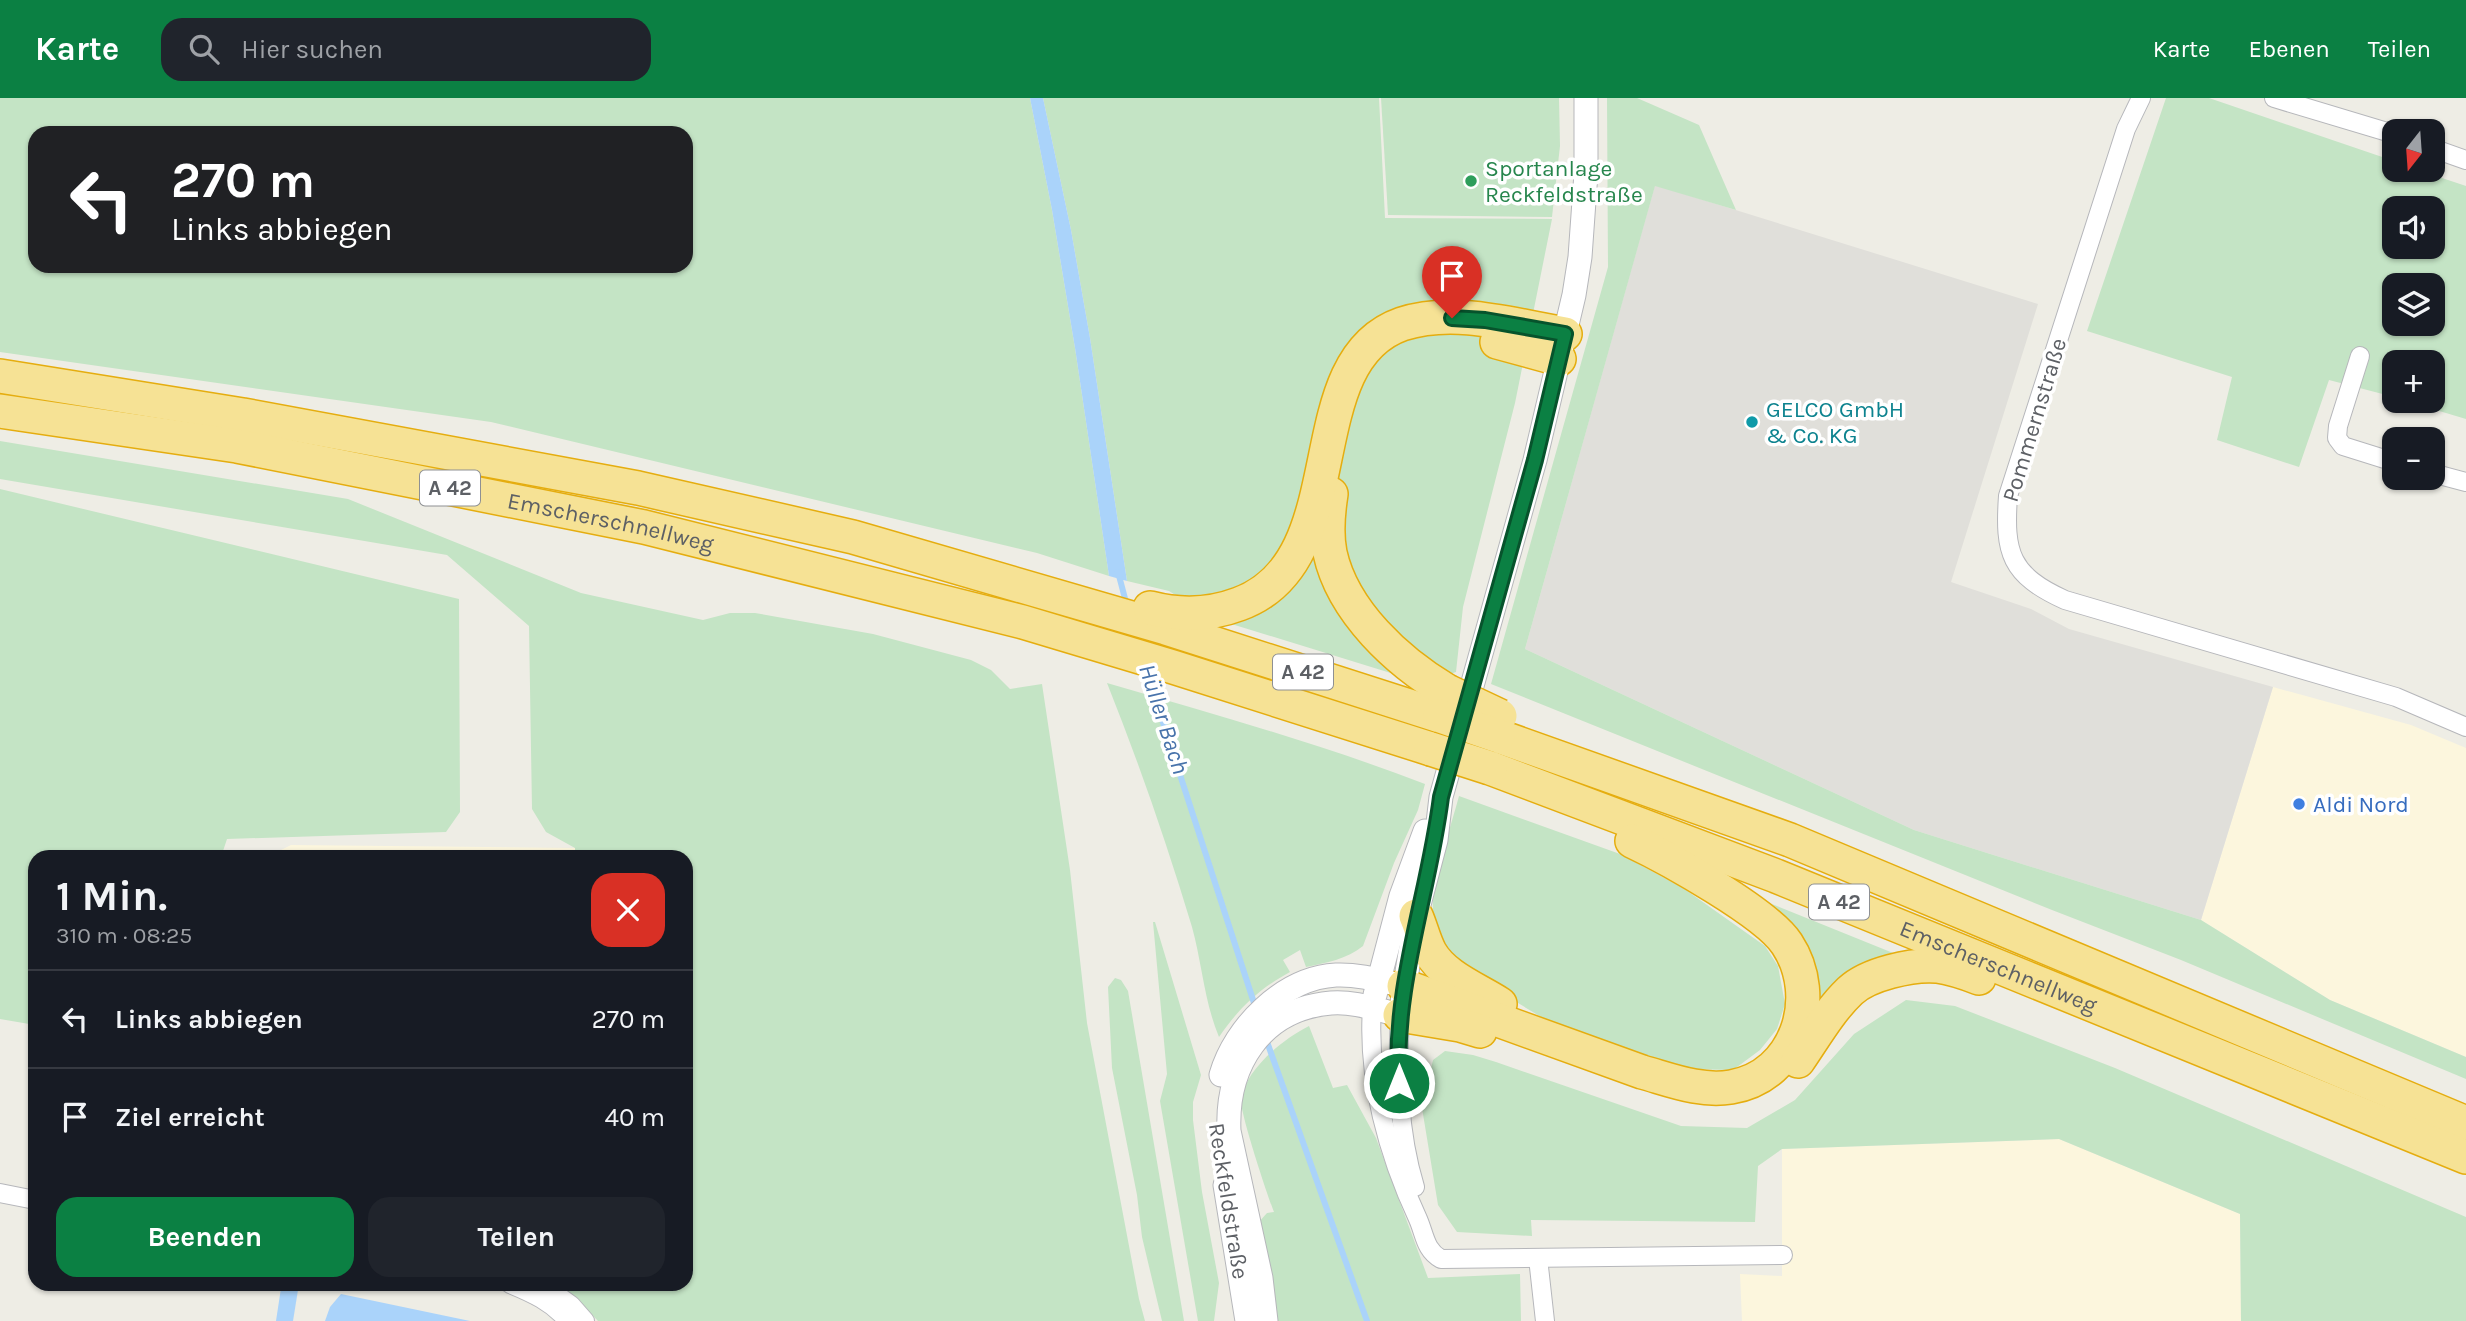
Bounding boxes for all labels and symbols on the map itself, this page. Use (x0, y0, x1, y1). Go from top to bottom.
north arrow (2382, 119, 2445, 182)
place label: Sportanlage Reckfeldstraße (1485, 155, 1643, 208)
marker: Sportanlage Reckfeldstraße (1463, 173, 1479, 189)
pin (1422, 246, 1482, 318)
street label: Pommernstraße (1997, 335, 2072, 505)
place label: GELCO GmbH & Co. KG (1766, 396, 1904, 449)
marker: GELCO GmbH & Co. KG (1744, 414, 1760, 430)
road number: A 42 (420, 470, 480, 506)
street label: Emscherschnellweg (505, 487, 717, 558)
road number: A 42 (1273, 654, 1333, 690)
water label: Hüller Bach (1133, 661, 1195, 777)
place label: Aldi Nord (2313, 791, 2409, 818)
marker: Aldi Nord (2291, 796, 2307, 812)
road number: A 42 (1809, 884, 1869, 920)
street label: Emscherschnellweg (1896, 915, 2101, 1019)
position arrow (1362, 1046, 1436, 1120)
street label: Reckfeldstraße (1203, 1121, 1254, 1281)

